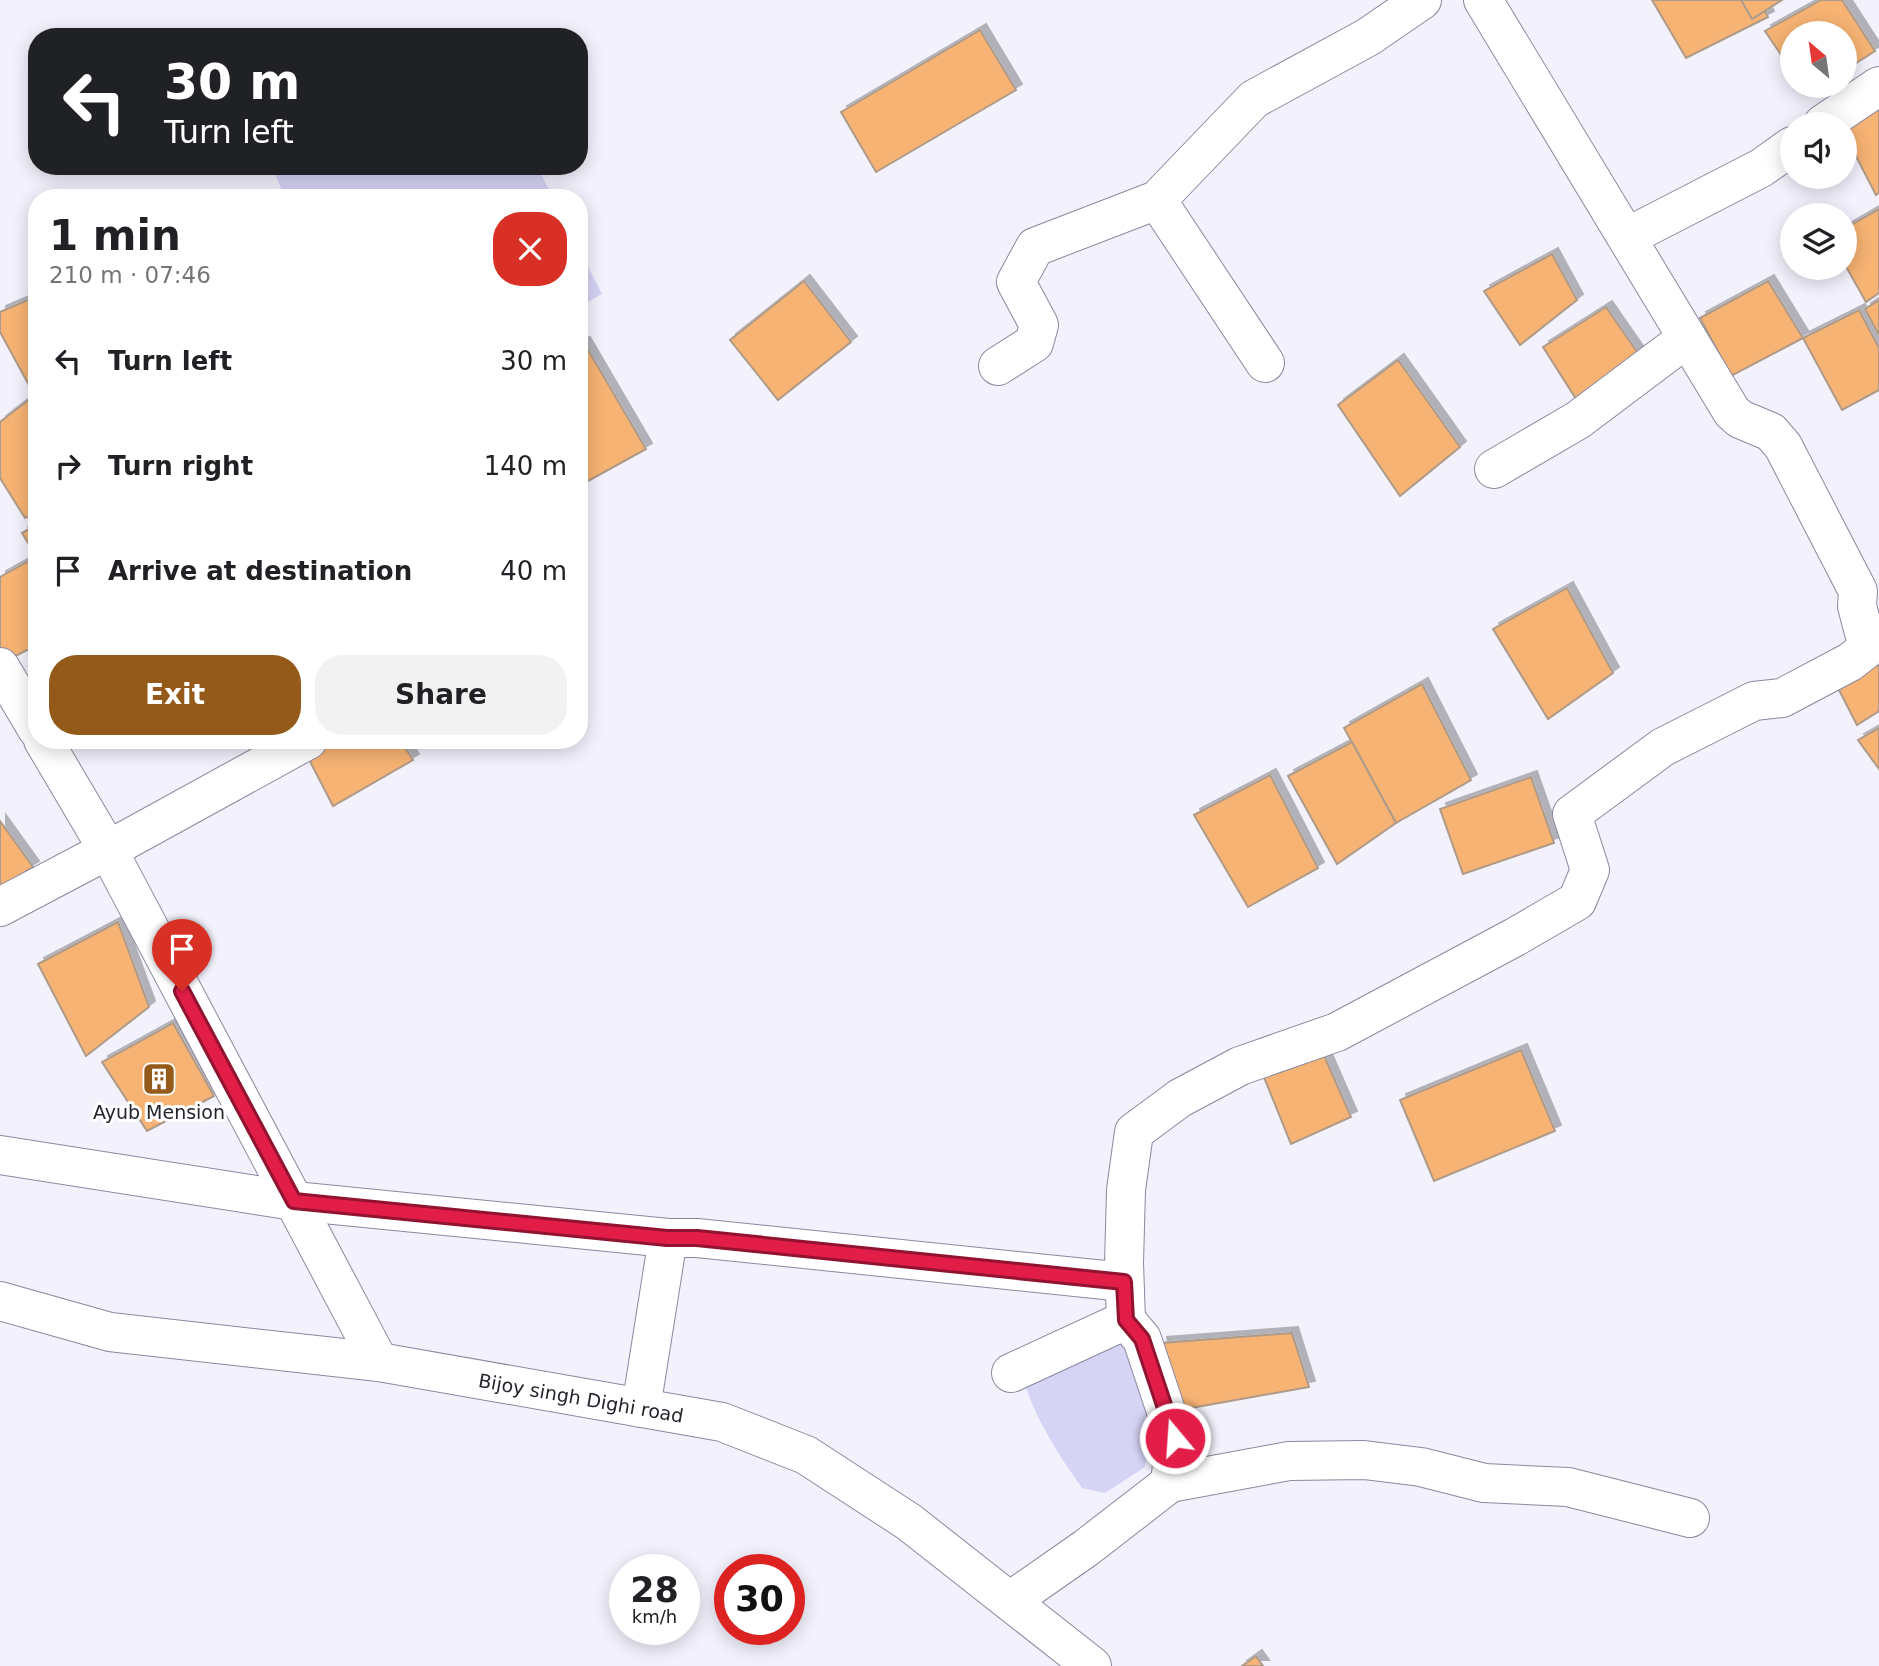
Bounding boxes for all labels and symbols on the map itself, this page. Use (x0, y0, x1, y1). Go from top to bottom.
north arrow (1780, 21, 1857, 98)
pin (152, 919, 212, 991)
building icon: Ayub Mension (140, 1060, 178, 1098)
place label: Ayub Mension (93, 1101, 225, 1123)
street label: Bijoy singh Dighi road (477, 1369, 685, 1427)
position arrow (1138, 1401, 1212, 1475)
speed limit sign: 30 (714, 1554, 805, 1645)

